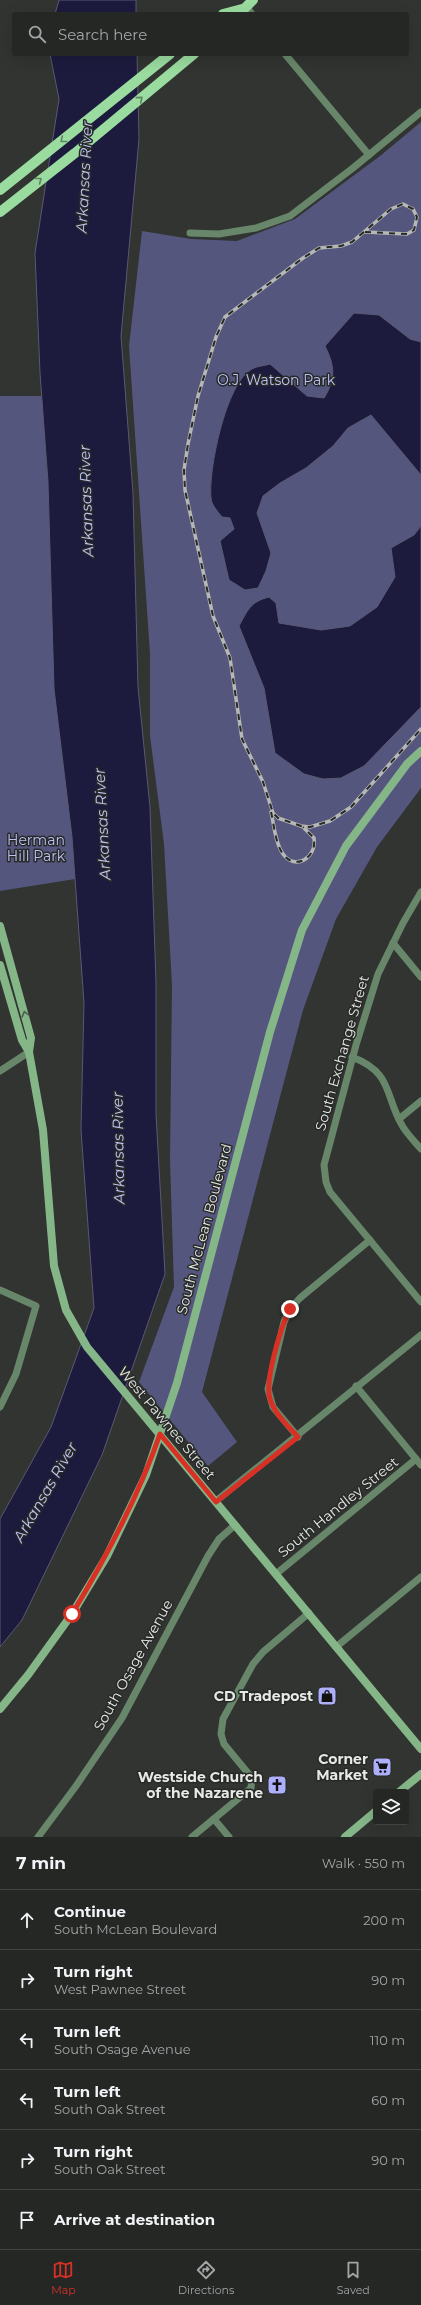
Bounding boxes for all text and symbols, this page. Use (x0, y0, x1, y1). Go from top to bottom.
search box (12, 12, 409, 56)
icon: search (26, 23, 48, 45)
text: Search here (58, 25, 147, 44)
one-way arrow (136, 96, 143, 103)
water label: Arkansas River (72, 120, 96, 235)
one-way arrow (61, 135, 68, 142)
one-way arrow (35, 178, 42, 185)
park label: O.J. Watson Park (217, 371, 336, 389)
water label: Arkansas River (75, 444, 97, 558)
water label: Arkansas River (90, 767, 114, 882)
park label: Herman Hill Park (7, 831, 66, 865)
street label: South Exchange Street (311, 973, 373, 1133)
one-way arrow (21, 1011, 30, 1018)
water label: Arkansas River (108, 1091, 128, 1205)
street label: South McLean Boulevard (173, 1142, 235, 1316)
route end (281, 1300, 299, 1318)
street label: West Pawnee Street (114, 1363, 220, 1483)
water label: Arkansas River (8, 1438, 82, 1546)
street label: South Handley Street (274, 1453, 402, 1561)
street label: South Osage Avenue (89, 1596, 177, 1734)
route start (63, 1605, 81, 1623)
shop icon: CD Tradepost (316, 1685, 338, 1707)
place label: CD Tradepost (214, 1687, 313, 1705)
place label: Corner Market (316, 1750, 368, 1784)
supermarket icon: Corner Market (371, 1756, 393, 1778)
place label: Westside Church of the Nazarene (138, 1768, 263, 1802)
church icon: Westside Church of the Nazarene (266, 1774, 288, 1796)
map controls (373, 1789, 409, 1825)
button: layers (373, 1789, 409, 1825)
text: 7 min (16, 1853, 66, 1873)
text: Walk · 550 m (322, 1855, 405, 1871)
text: Continue (54, 1902, 126, 1921)
icon: ahead (16, 1909, 38, 1931)
text: 200 m (363, 1912, 405, 1928)
text: South McLean Boulevard (54, 1921, 217, 1937)
text: Turn right (54, 1962, 133, 1981)
icon: right (16, 1969, 38, 1991)
text: 90 m (371, 1972, 405, 1988)
text: West Pawnee Street (54, 1981, 186, 1997)
text: Turn left (54, 2022, 121, 2041)
icon: left (16, 2029, 38, 2051)
text: 110 m (370, 2032, 405, 2048)
text: South Osage Avenue (54, 2041, 191, 2057)
text: Turn left (54, 2082, 121, 2101)
icon: left (16, 2089, 38, 2111)
text: 60 m (371, 2092, 405, 2108)
text: South Oak Street (54, 2101, 165, 2117)
text: Turn right (54, 2142, 133, 2161)
icon: right (16, 2149, 38, 2171)
text: 90 m (371, 2152, 405, 2168)
text: South Oak Street (54, 2161, 165, 2177)
icon: arrive (16, 2209, 38, 2231)
text: Arrive at destination (54, 2210, 215, 2229)
tab: Map (51, 2259, 76, 2297)
tab: Directions (178, 2259, 234, 2297)
tab: Saved (337, 2259, 370, 2297)

